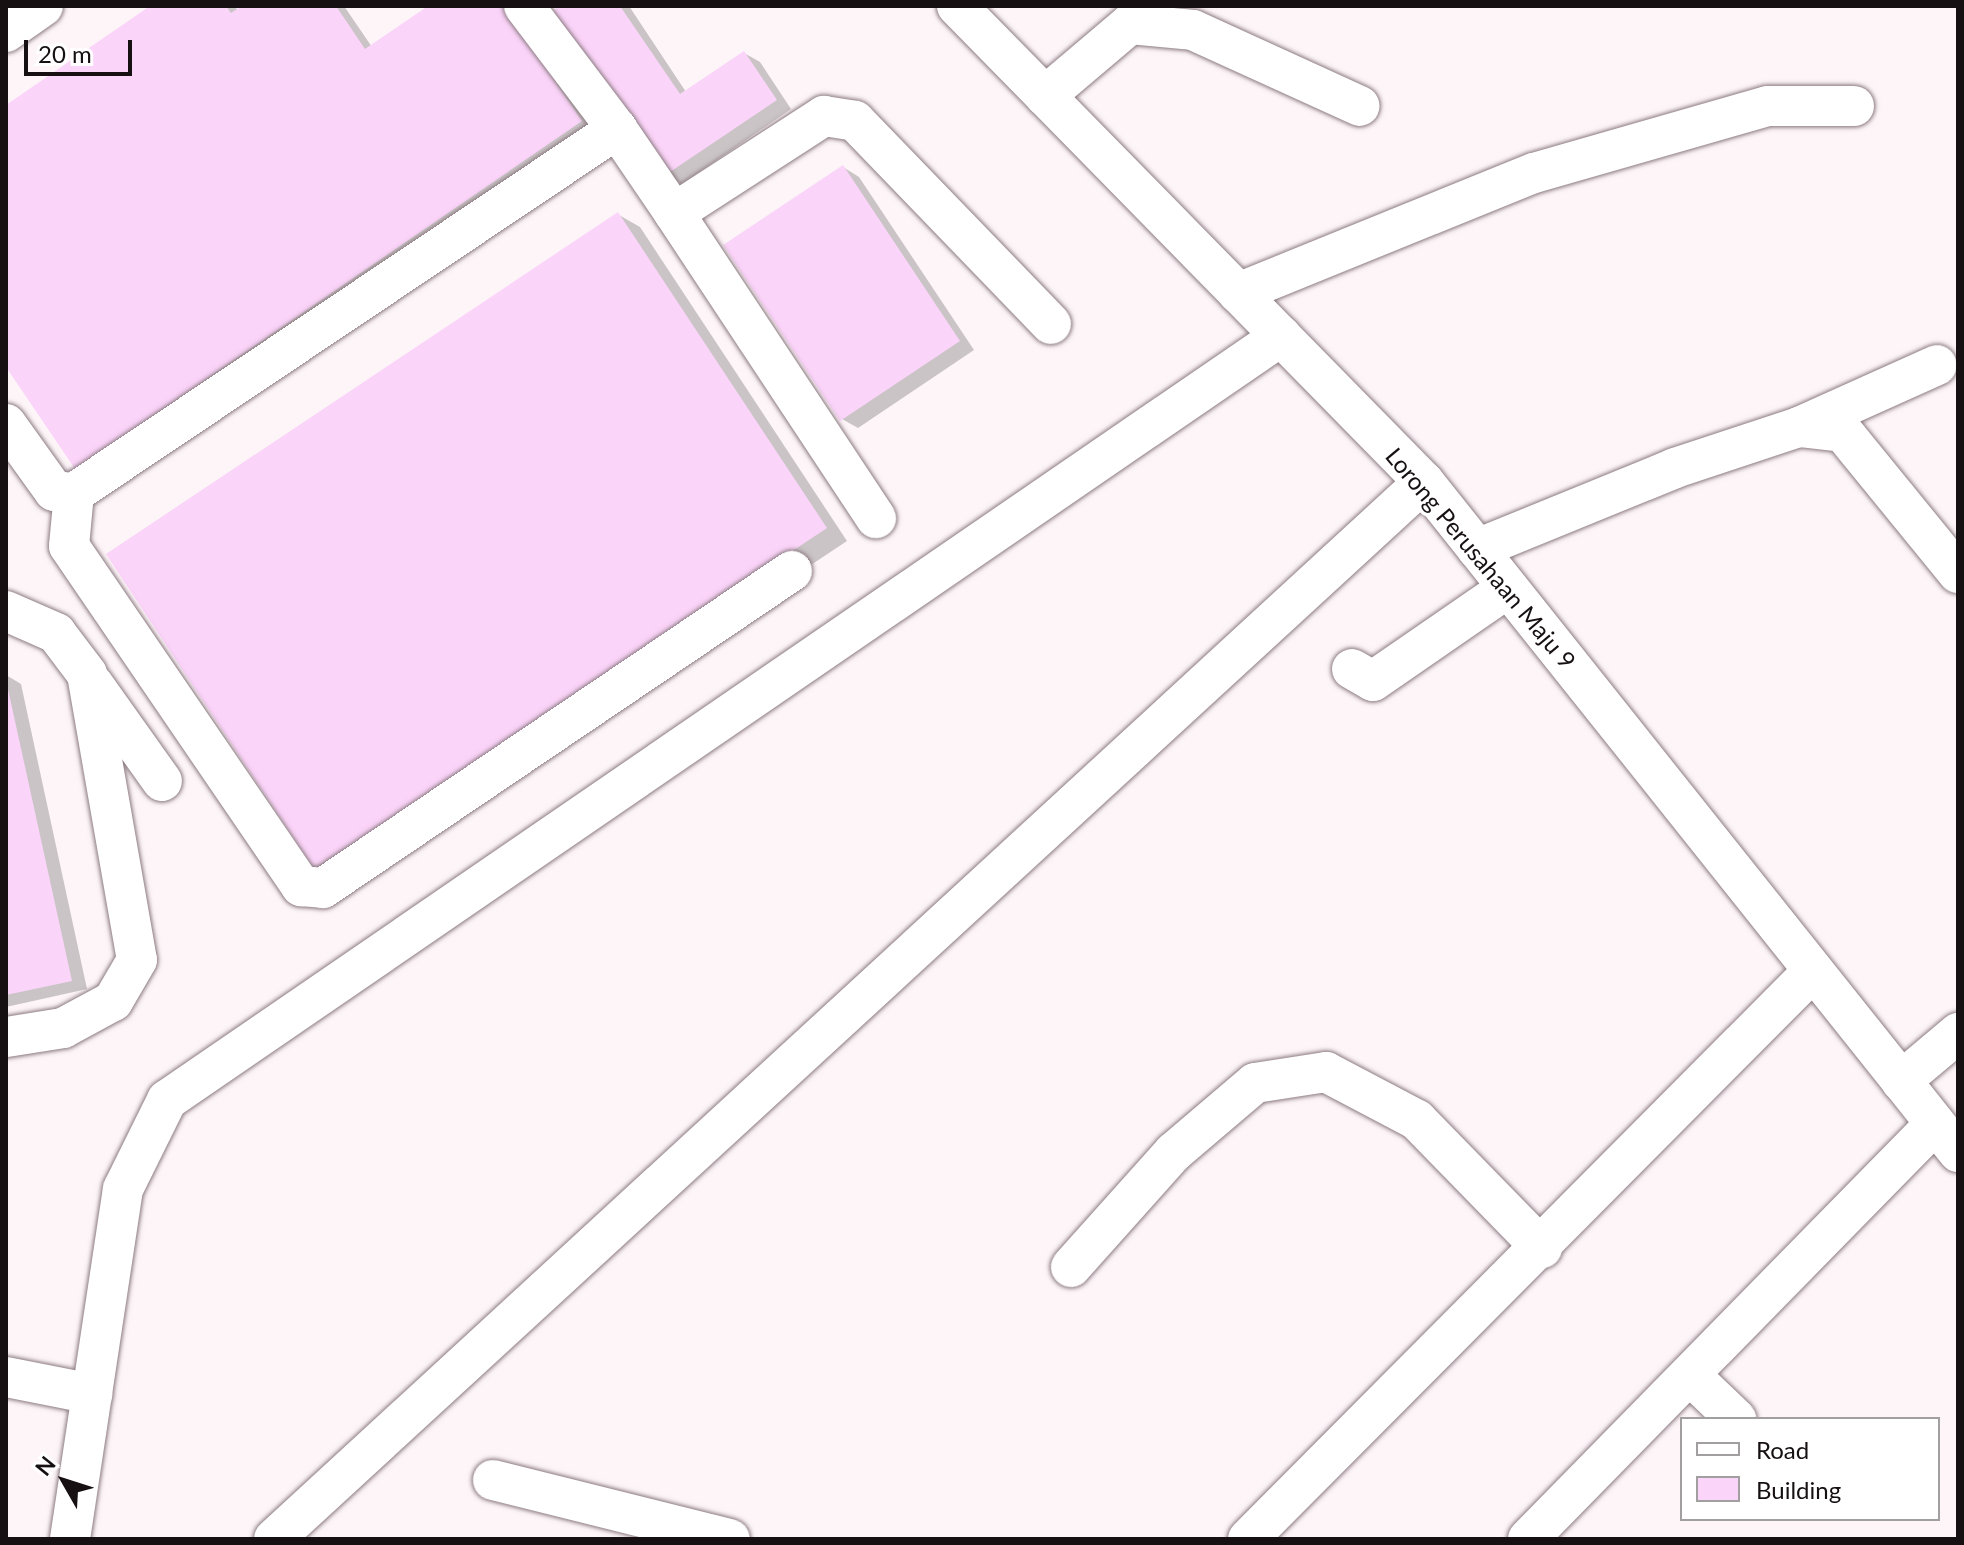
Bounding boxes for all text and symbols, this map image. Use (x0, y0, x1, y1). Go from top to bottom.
scale bar (28, 24, 136, 74)
text: 20 m (38, 39, 92, 68)
street label: Lorong Perusahaan Maju 9 (1380, 442, 1582, 674)
legend (1680, 1417, 1940, 1521)
text: Road (1756, 1435, 1809, 1464)
north arrow (24, 1441, 104, 1521)
text: N (29, 1451, 61, 1481)
text: Building (1756, 1475, 1841, 1504)

